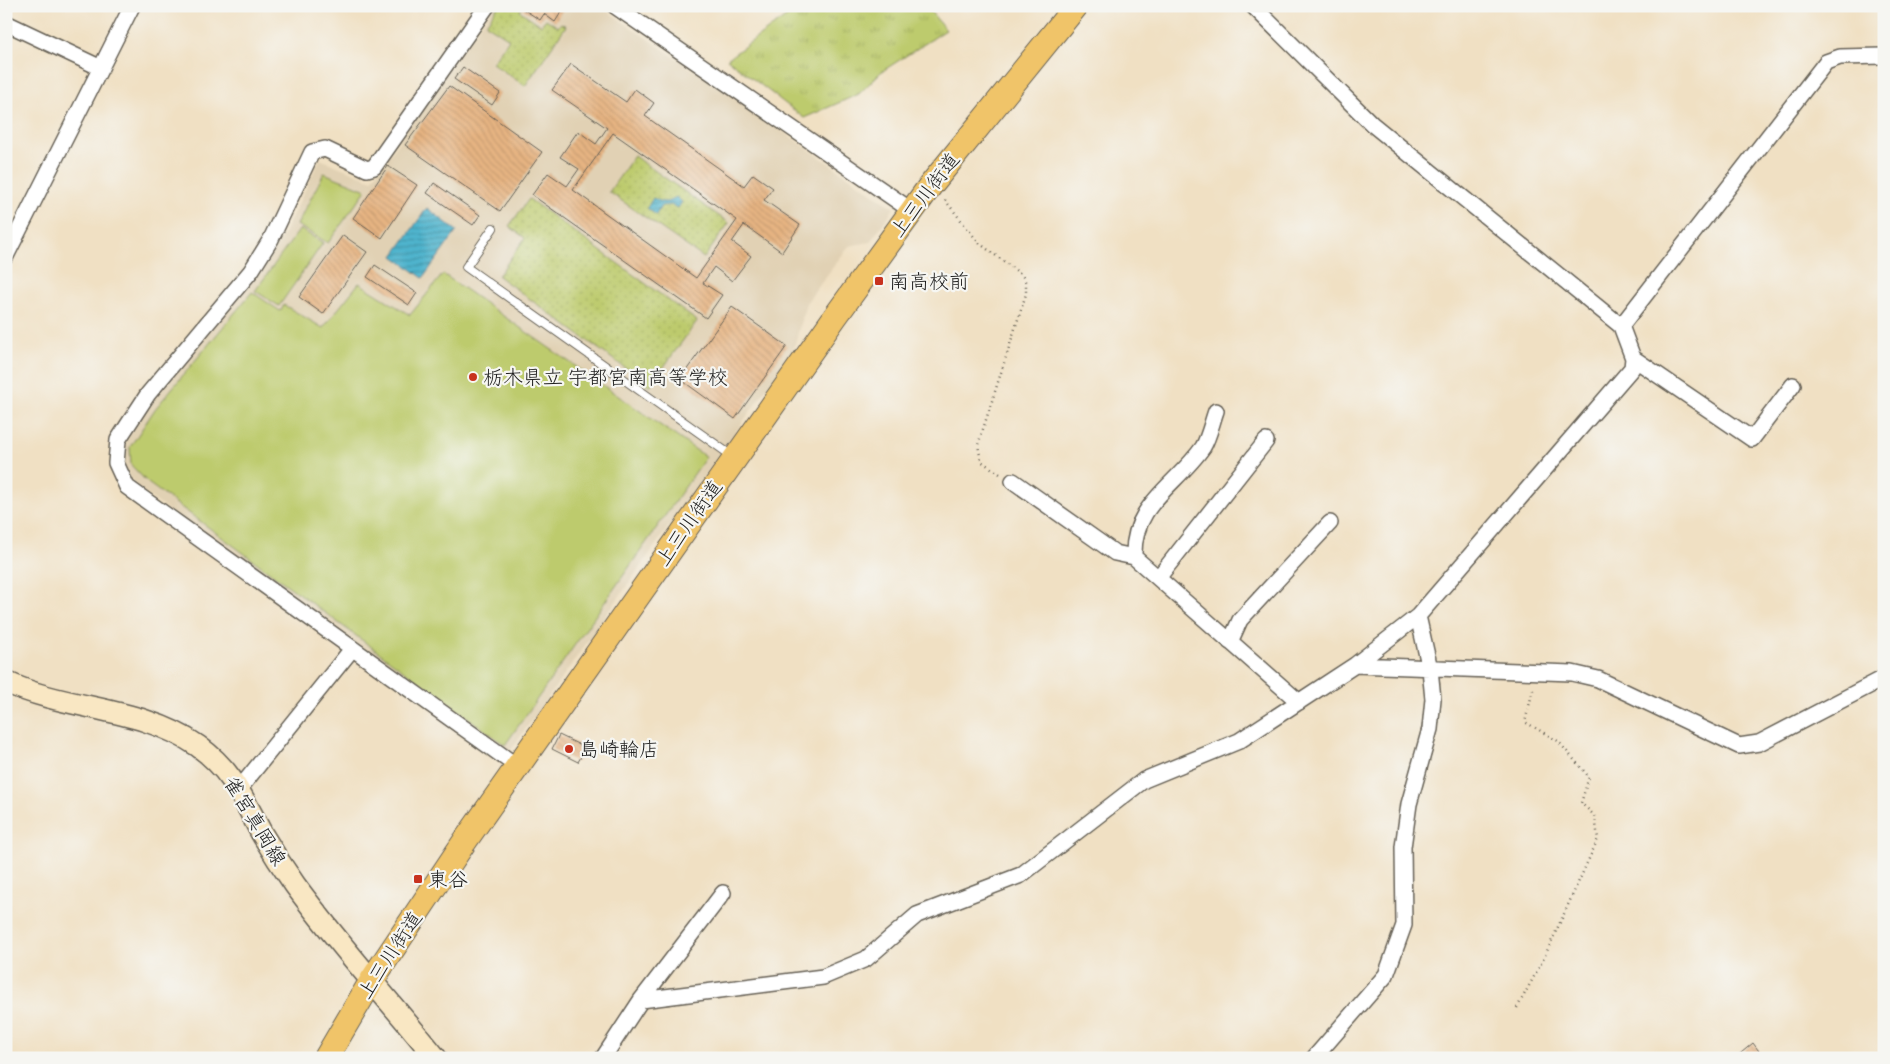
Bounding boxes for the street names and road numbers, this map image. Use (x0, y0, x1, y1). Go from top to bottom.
street label: 上三川街道 (885, 148, 965, 242)
street label: 上三川街道 (650, 475, 728, 571)
street label: 雀宮真岡線 (219, 772, 291, 870)
street label: 上三川街道 (352, 906, 428, 1004)

